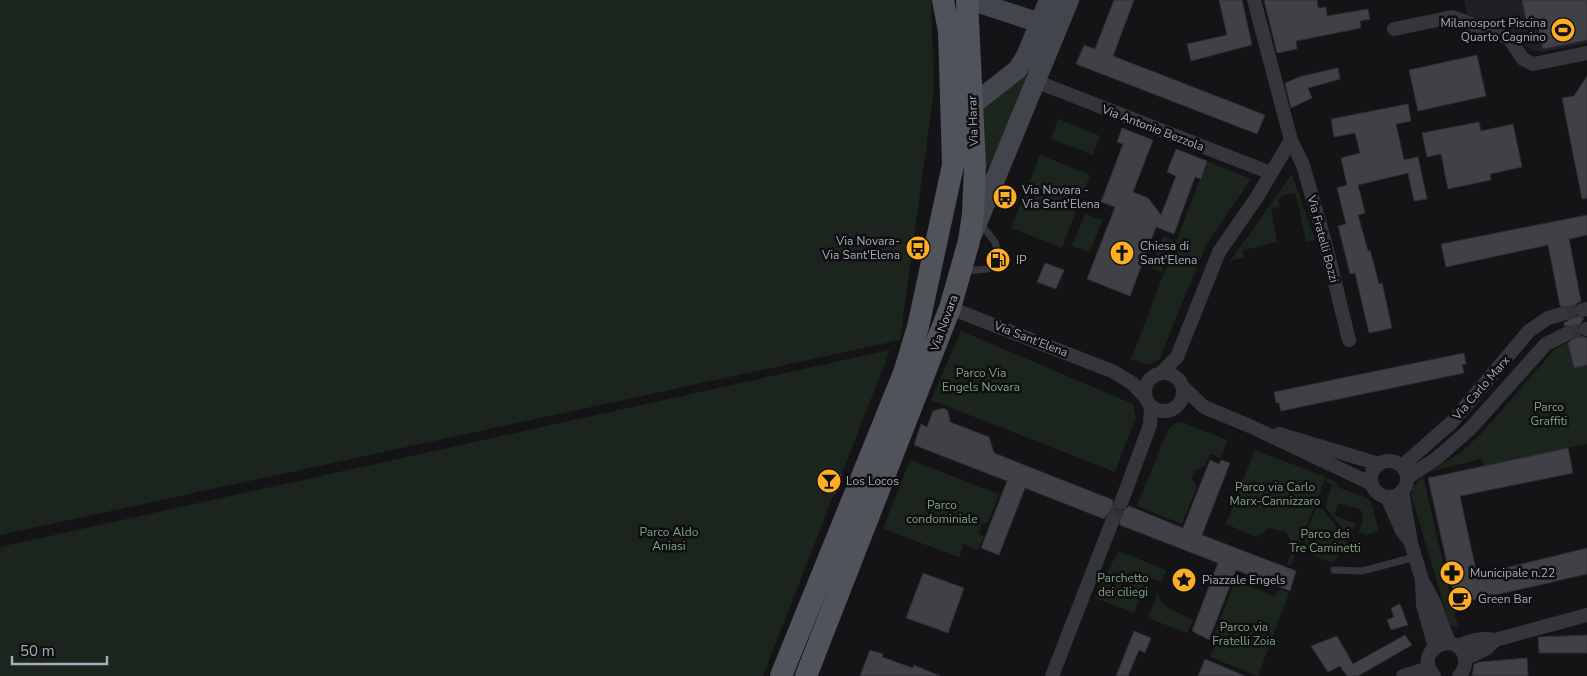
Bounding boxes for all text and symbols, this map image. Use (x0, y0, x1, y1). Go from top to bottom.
place label: Milanosport Piscina Quarto Cagnino (1441, 15, 1546, 45)
sports icon: Milanosport Piscina Quarto Cagnino (1550, 17, 1576, 43)
street label: Via Harar (964, 95, 982, 148)
street label: Via Antonio Bezzola (1099, 101, 1206, 155)
place label: Via Novara - Via Sant'Elena (1021, 182, 1100, 212)
bus stop icon: Via Novara - Via Sant'Elena (992, 184, 1018, 210)
street label: Via Fratelli Bozzi (1303, 193, 1342, 284)
place label: Via Novara- Via Sant'Elena (821, 233, 900, 263)
bus stop icon: Via Novara- Via Sant'Elena (905, 235, 931, 261)
place label: Chiesa di Sant'Elena (1140, 238, 1197, 268)
church icon: Chiesa di Sant'Elena (1109, 240, 1135, 266)
fuel station icon: IP (985, 247, 1011, 273)
place label: IP (1016, 252, 1027, 268)
street label: Via Novara (926, 293, 962, 354)
street label: Via Sant’Elena (991, 317, 1070, 360)
street label: Via Carlo Marx (1448, 352, 1514, 424)
park label: Parco Via Engels Novara (942, 365, 1020, 395)
park label: Parco Graffiti (1531, 399, 1567, 429)
bar icon: Los Locos (816, 468, 842, 494)
place label: Los Locos (846, 473, 899, 489)
park label: Parco via Carlo Marx-Cannizzaro (1230, 479, 1321, 509)
park label: Parco condominiale (906, 497, 978, 527)
park label: Parco Aldo Aniasi (640, 524, 699, 554)
park label: Parco dei Tre Caminetti (1289, 526, 1361, 556)
pharmacy icon: Municipale n.22 (1439, 560, 1465, 586)
place label: Municipale n.22 (1470, 565, 1555, 581)
place icon: Piazzale Engels (1171, 567, 1197, 593)
park label: Parchetto dei ciliegi (1097, 570, 1149, 600)
place label: Piazzale Engels (1202, 572, 1286, 588)
cafe icon: Green Bar (1447, 586, 1473, 612)
place label: Green Bar (1478, 591, 1533, 607)
park label: Parco via Fratelli Zoia (1212, 619, 1276, 649)
scale bar (12, 634, 108, 666)
text: 50 m (20, 641, 55, 661)

